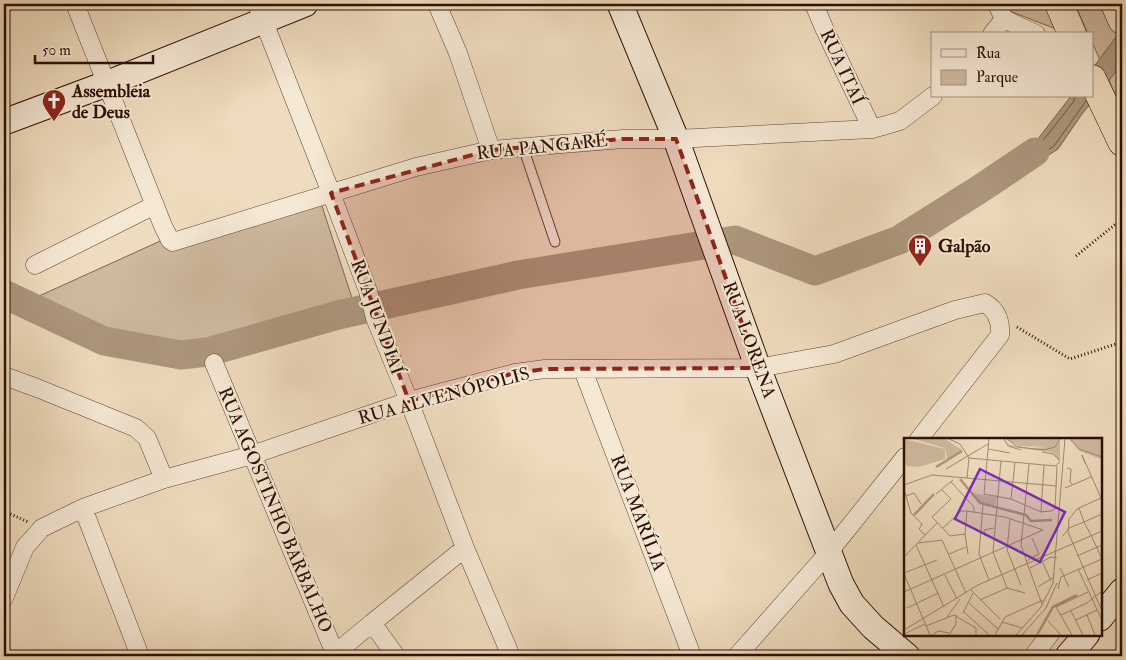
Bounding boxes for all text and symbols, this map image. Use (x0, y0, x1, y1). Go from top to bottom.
street label: RUA ITAÍ (814, 25, 870, 109)
scale bar (35, 32, 152, 64)
legend (931, 32, 1094, 98)
text: 50 m (42, 41, 71, 60)
text: Rua (976, 44, 1001, 63)
text: Parque (976, 68, 1018, 87)
place label: Assembleia de Deus (71, 80, 151, 124)
church icon: Assembleia de Deus (41, 88, 67, 122)
street label: RUA PANGARÉ (475, 129, 609, 165)
building icon: Galpão (907, 233, 933, 267)
place label: Galpão (938, 235, 991, 258)
street label: RUA JUNDIAÍ (345, 256, 409, 379)
street label: RUA LORENA (717, 278, 781, 402)
street label: RUA ALVENÓPOLIS (356, 362, 532, 430)
street label: RUA AGOSTINHO BARBALHO (213, 384, 337, 636)
inset map (904, 438, 1101, 635)
street label: RUA MARÍLIA (605, 451, 671, 575)

